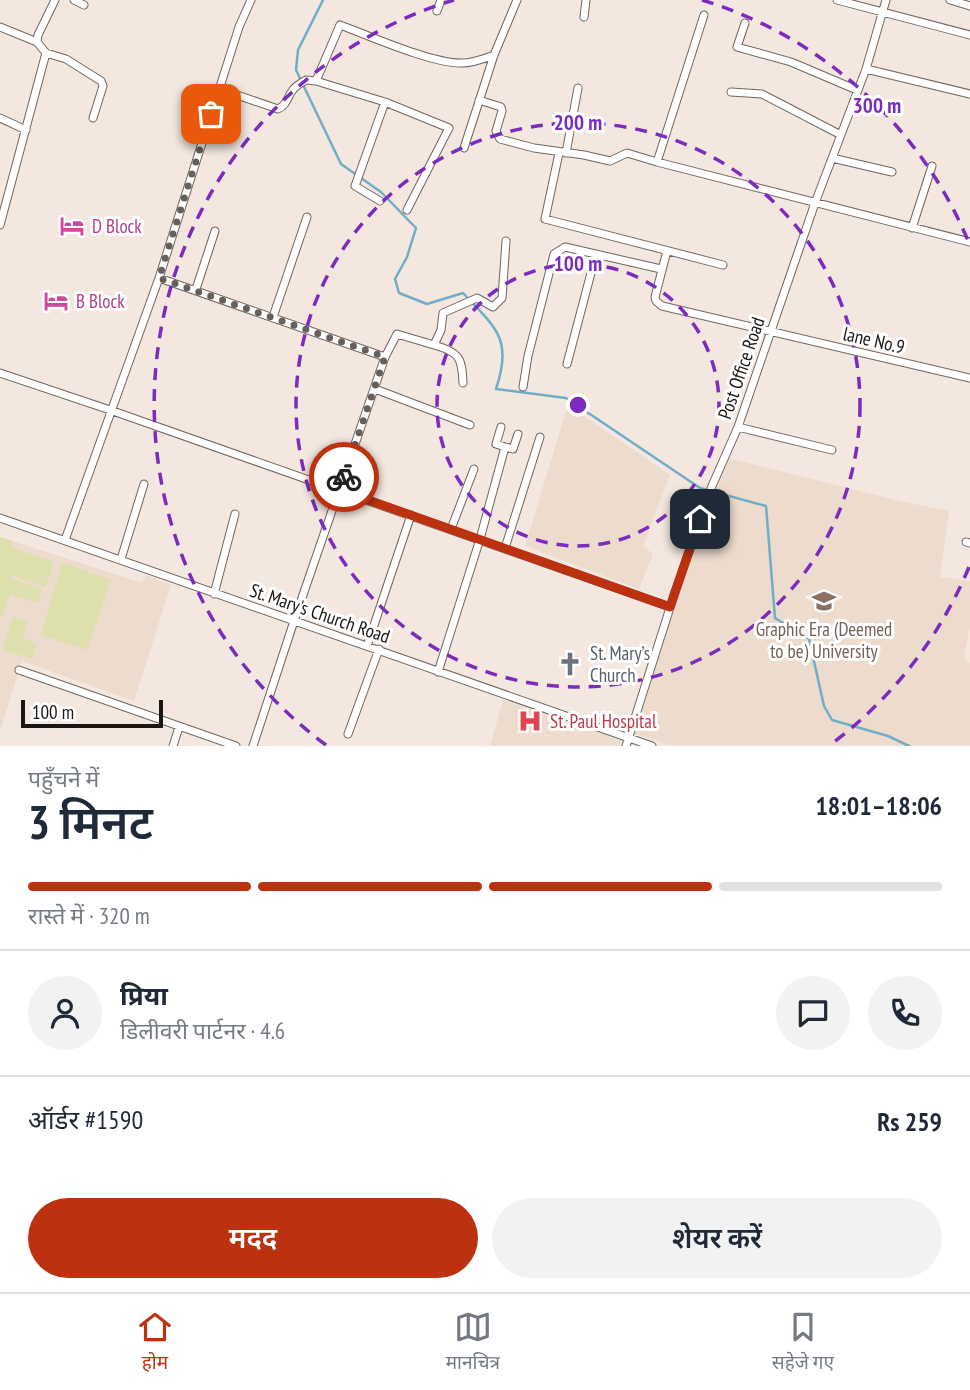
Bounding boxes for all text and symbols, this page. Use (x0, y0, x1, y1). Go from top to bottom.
pin (181, 84, 241, 144)
text: 300 m (853, 92, 901, 119)
icon: bag (192, 95, 230, 133)
text: 200 m (554, 109, 602, 136)
hotel icon: D Block (58, 212, 86, 240)
place label: D Block (92, 214, 142, 238)
text: 100 m (554, 250, 602, 277)
hotel icon: B Block (42, 287, 70, 315)
place label: B Block (76, 289, 125, 313)
street label: Post Office Road (712, 314, 770, 422)
street label: lane No.9 (841, 321, 907, 359)
centre of rings (566, 393, 590, 417)
courier (309, 442, 379, 512)
icon: bike (325, 458, 363, 496)
pin (670, 489, 730, 549)
icon: home (681, 500, 719, 538)
street label: St. Mary's Church Road (247, 578, 393, 648)
school or university icon: Graphic Era (Deemed to be) University (810, 587, 838, 615)
place label: Graphic Era (Deemed to be) University (756, 617, 892, 663)
place label: St. Mary’s Church (590, 641, 650, 687)
church icon: St. Mary’s Church (556, 650, 584, 678)
scale bar (21, 697, 163, 729)
text: 100 m (32, 700, 74, 724)
hospital icon: St. Paul Hospital (516, 707, 544, 735)
place label: St. Paul Hospital (550, 709, 657, 733)
text: पहुँचने में (28, 764, 99, 793)
text: 18:01–18:06 (815, 789, 942, 822)
text: 3 मिनट (28, 792, 153, 852)
text: रास्ते में · 320 m (28, 901, 150, 930)
button: person (28, 976, 102, 1050)
button: chat (776, 976, 850, 1050)
button: phone (868, 976, 942, 1050)
text: प्रिया (120, 979, 168, 1012)
text: डिलीवरी पार्टनर · 4.6 (120, 1016, 285, 1045)
text: ऑर्डर #1590 (28, 1103, 143, 1136)
text: Rs 259 (877, 1105, 942, 1138)
button: मदद (28, 1198, 478, 1278)
button: शेयर करें (492, 1198, 942, 1278)
tab: होम (136, 1308, 174, 1377)
tab: मानचित्र (446, 1308, 500, 1377)
tab: सहेजे गए (772, 1308, 834, 1377)

